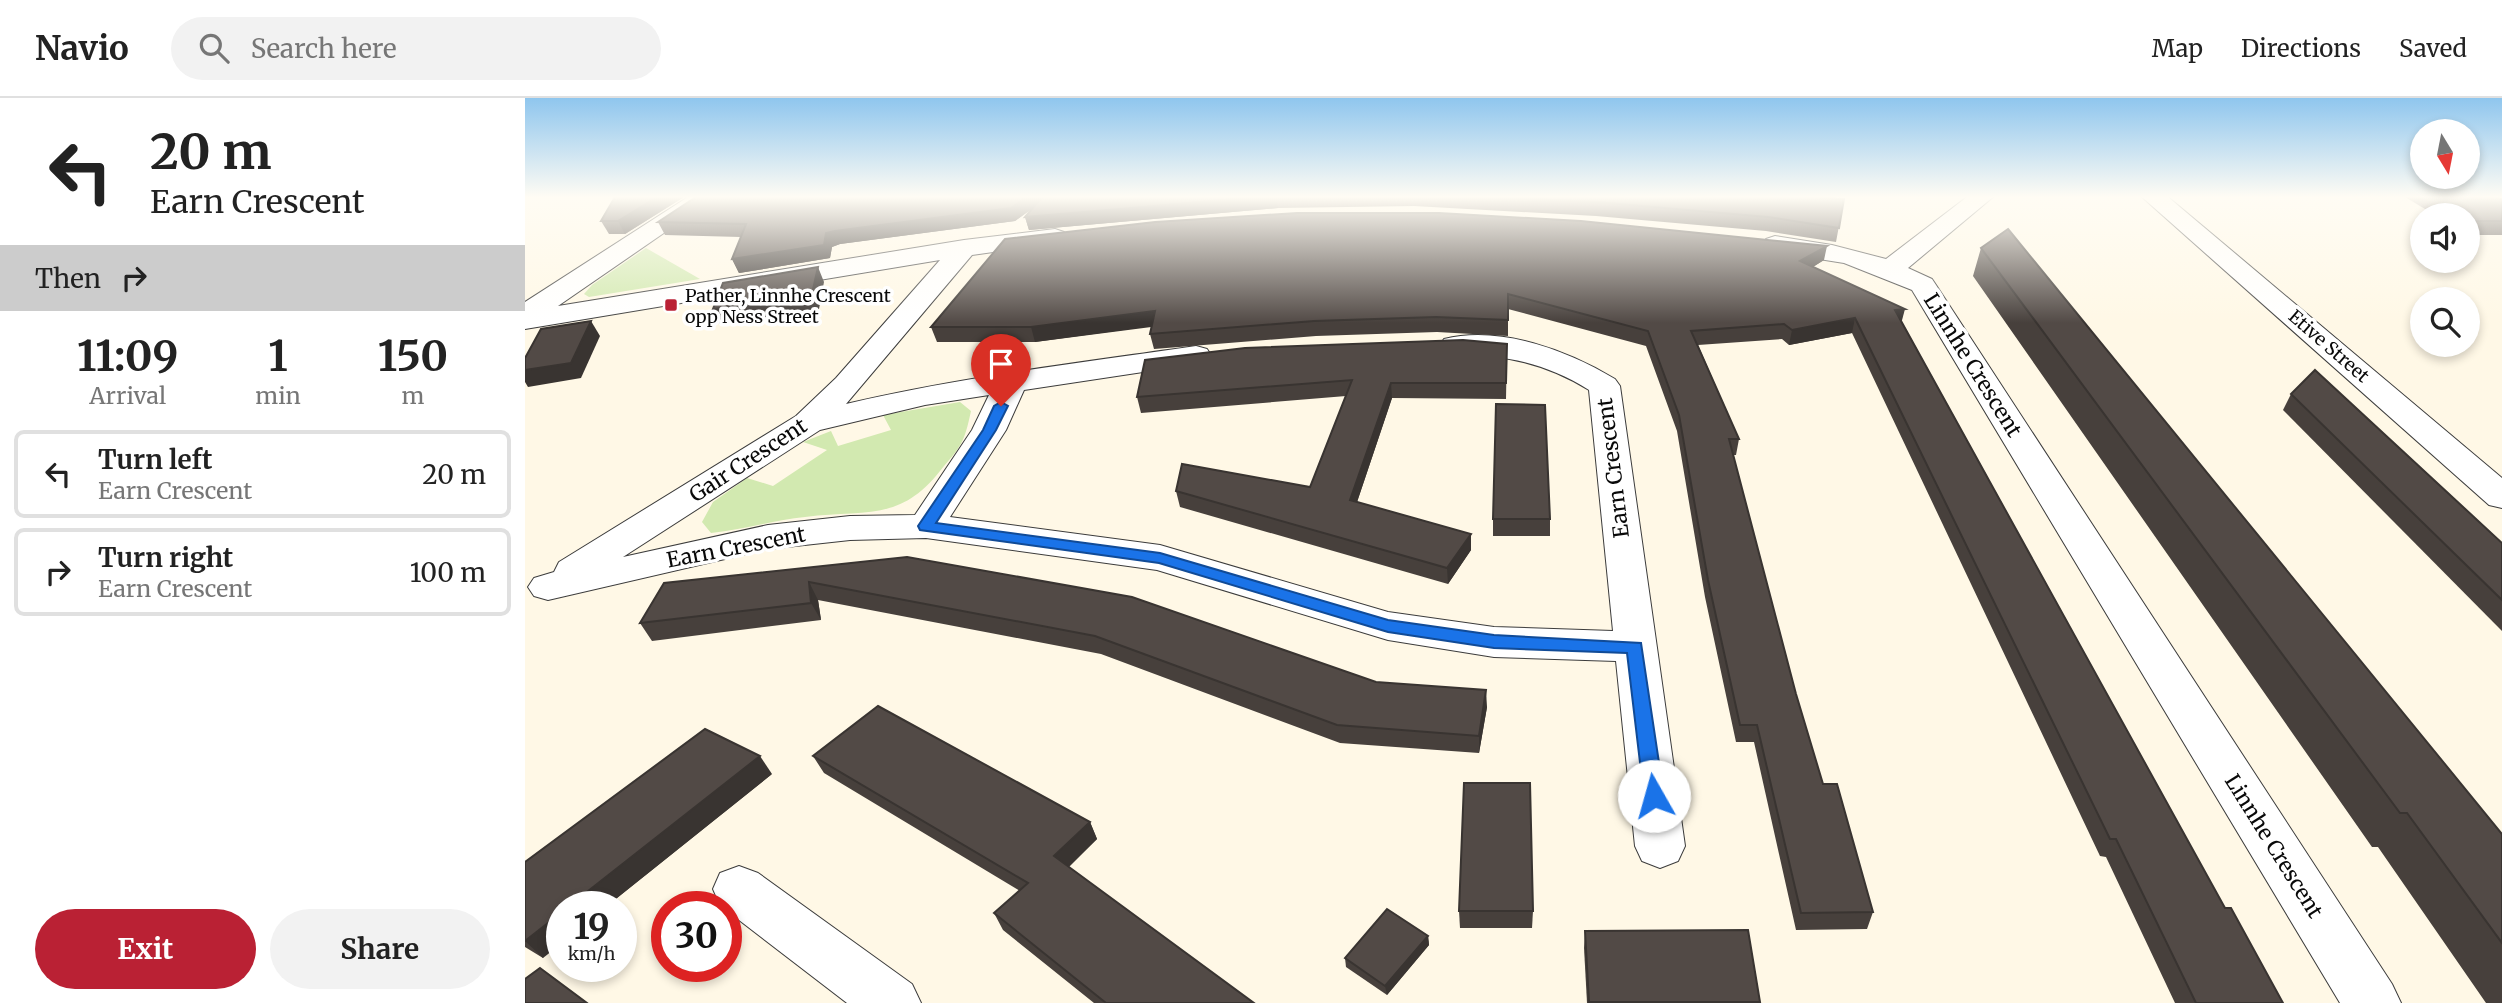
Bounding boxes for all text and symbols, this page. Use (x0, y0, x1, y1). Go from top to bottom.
search box (171, 17, 661, 80)
text: Navio (35, 28, 129, 69)
icon: search (195, 29, 233, 67)
text: Search here (251, 32, 396, 65)
text: Map (2152, 33, 2203, 64)
text: Directions (2241, 33, 2361, 64)
text: Saved (2399, 33, 2467, 64)
north arrow (2410, 119, 2480, 189)
map controls (2410, 119, 2480, 357)
text: 20 m (150, 121, 271, 182)
icon: left (35, 126, 126, 217)
text: Earn Crescent (150, 182, 364, 222)
button: sound (2410, 203, 2480, 273)
icon: right (115, 259, 153, 297)
text: Then (35, 262, 101, 295)
place label: Pather, Linnhe Crescent opp Ness Street (685, 284, 891, 328)
button: search (2410, 287, 2480, 357)
street label: Linnhe Crescent (1918, 288, 2028, 442)
marker: Pather, Linnhe Crescent opp Ness Street (663, 297, 679, 313)
street label: Etive Street (2284, 305, 2374, 387)
text: 11:09 (77, 330, 178, 382)
text: 1 (268, 330, 288, 382)
text: 150 (378, 330, 448, 382)
pin (971, 334, 1031, 406)
icon: arrive (982, 345, 1020, 383)
text: Arrival (89, 381, 166, 410)
text: min (255, 381, 301, 410)
text: m (401, 381, 424, 410)
street label: Earn Crescent (1591, 397, 1635, 539)
street label: Gair Crescent (684, 412, 812, 508)
text: Turn left (98, 443, 212, 476)
icon: left (39, 455, 77, 493)
text: 20 m (422, 458, 486, 491)
text: Earn Crescent (98, 476, 252, 505)
street label: Earn Crescent (664, 520, 808, 574)
text: Turn right (98, 541, 233, 574)
icon: right (39, 553, 77, 591)
text: 100 m (410, 556, 486, 589)
text: Earn Crescent (98, 574, 252, 603)
position arrow (1617, 759, 1691, 833)
street label: Linnhe Crescent (2219, 769, 2329, 923)
speed limit sign: 30 (651, 891, 742, 982)
text: 19 (573, 905, 610, 949)
button: Exit (35, 909, 256, 989)
button: Share (270, 909, 490, 989)
text: km/h (568, 942, 615, 965)

